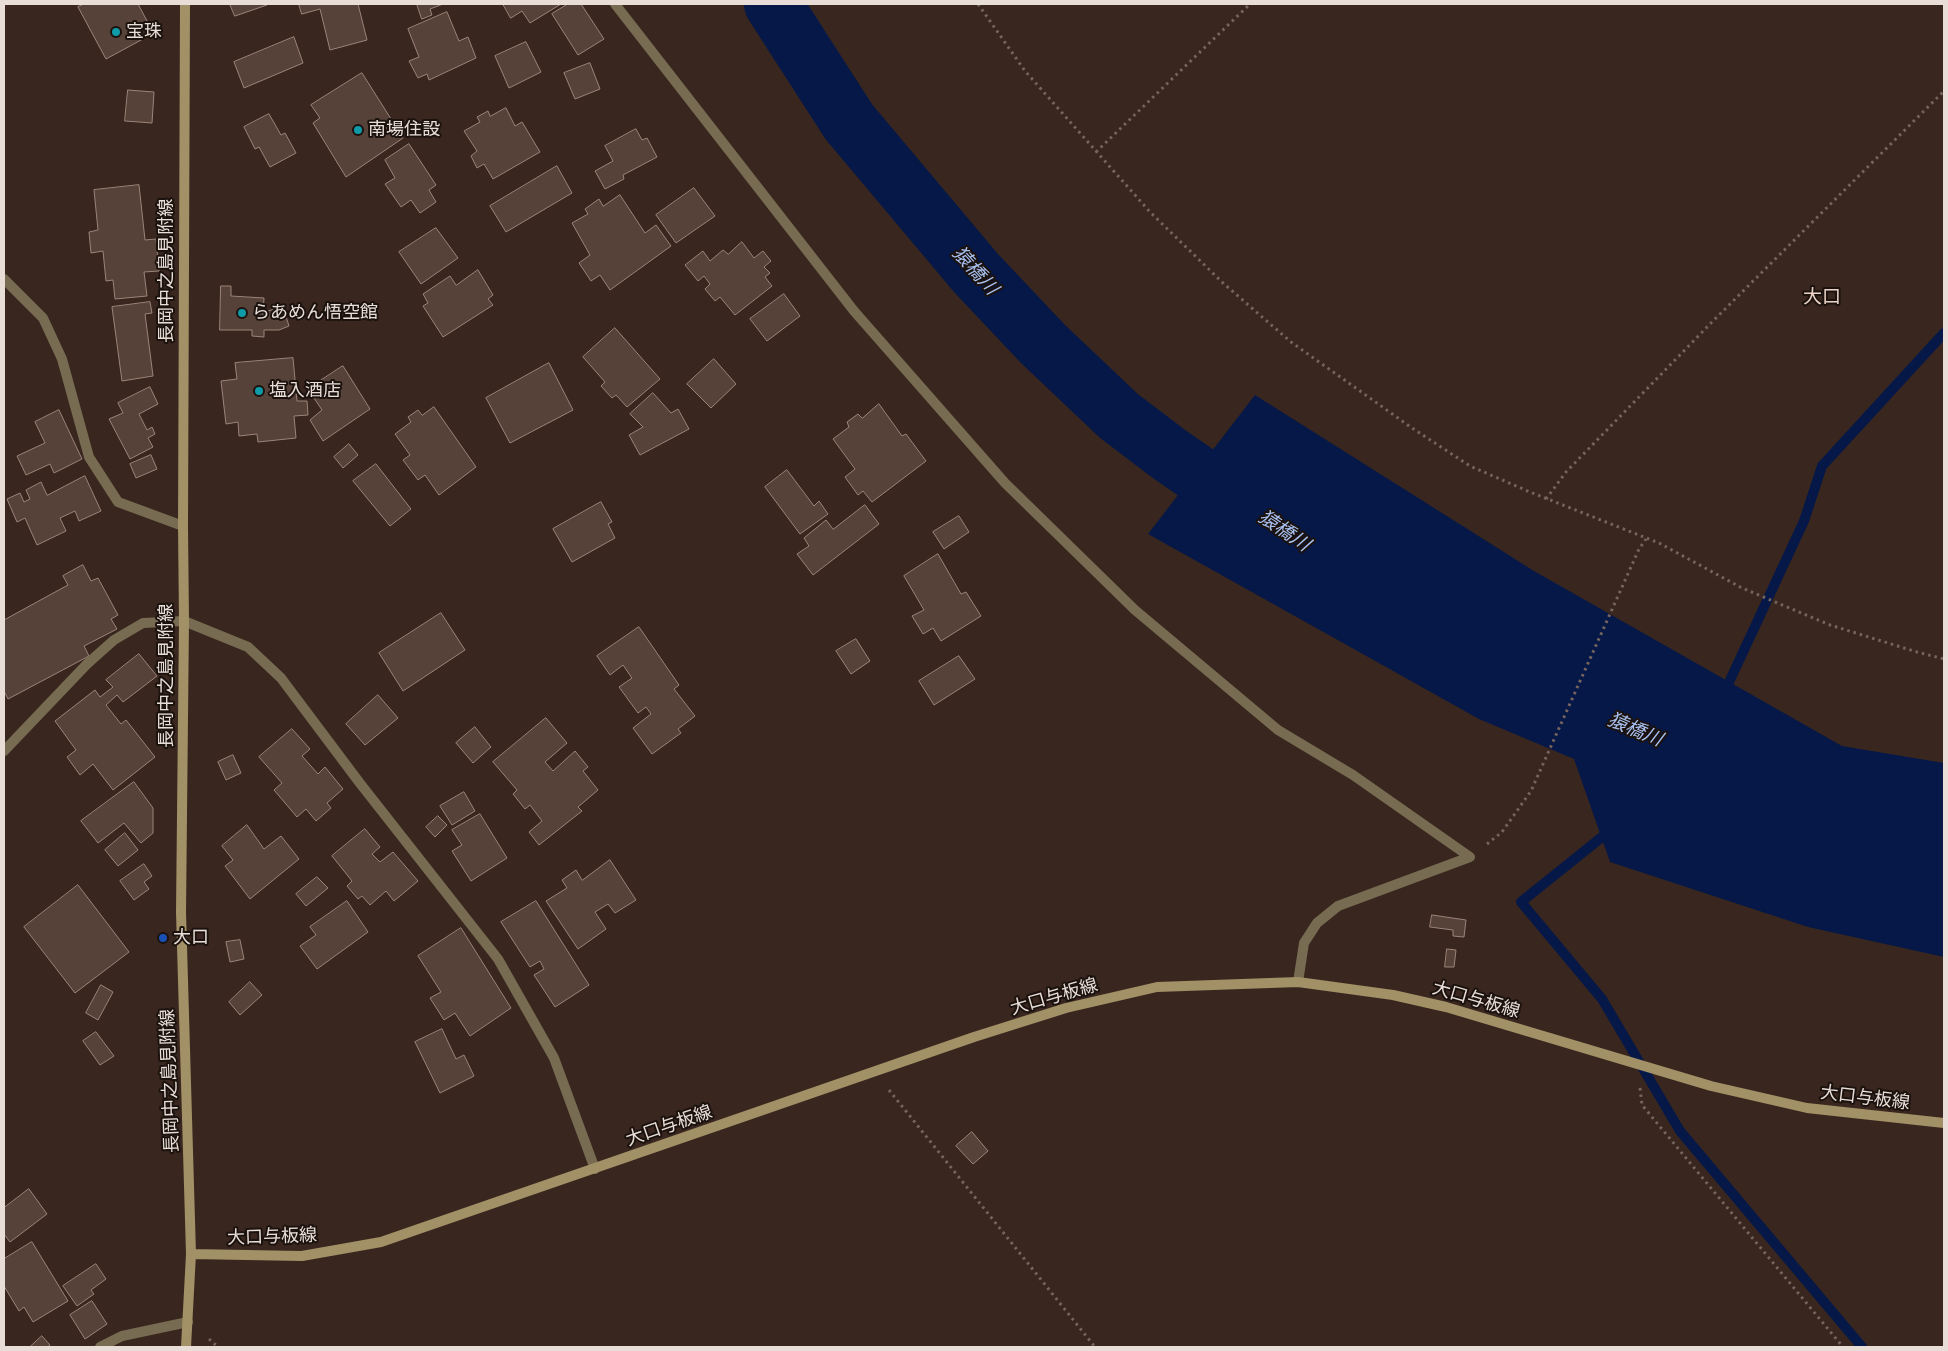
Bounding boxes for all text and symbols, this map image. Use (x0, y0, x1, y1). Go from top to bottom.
place label: 宝珠 (126, 21, 162, 43)
marker: 宝珠 (110, 26, 122, 38)
place label: 南場住設 (368, 119, 440, 141)
marker: 南場住設 (352, 124, 364, 136)
street label: 長岡中之島見附線 (156, 199, 178, 343)
water label: 猿橋川 (947, 242, 1003, 300)
district label: 大口 (1803, 286, 1841, 308)
place label: らあめん悟空館 (252, 302, 378, 324)
marker: らあめん悟空館 (236, 307, 248, 319)
place label: 塩入酒店 (269, 380, 341, 402)
marker: 塩入酒店 (253, 385, 265, 397)
water label: 猿橋川 (1254, 506, 1314, 556)
street label: 長岡中之島見附線 (156, 604, 178, 748)
water label: 猿橋川 (1604, 708, 1666, 752)
place label: 大口 (173, 927, 209, 949)
marker: 大口 (157, 932, 169, 944)
street label: 大口与板線 (1008, 974, 1100, 1020)
street label: 大口与板線 (1430, 977, 1522, 1023)
street label: 長岡中之島見附線 (157, 1009, 183, 1153)
street label: 大口与板線 (1819, 1082, 1911, 1114)
street label: 大口与板線 (623, 1101, 715, 1151)
street label: 大口与板線 (227, 1225, 317, 1249)

